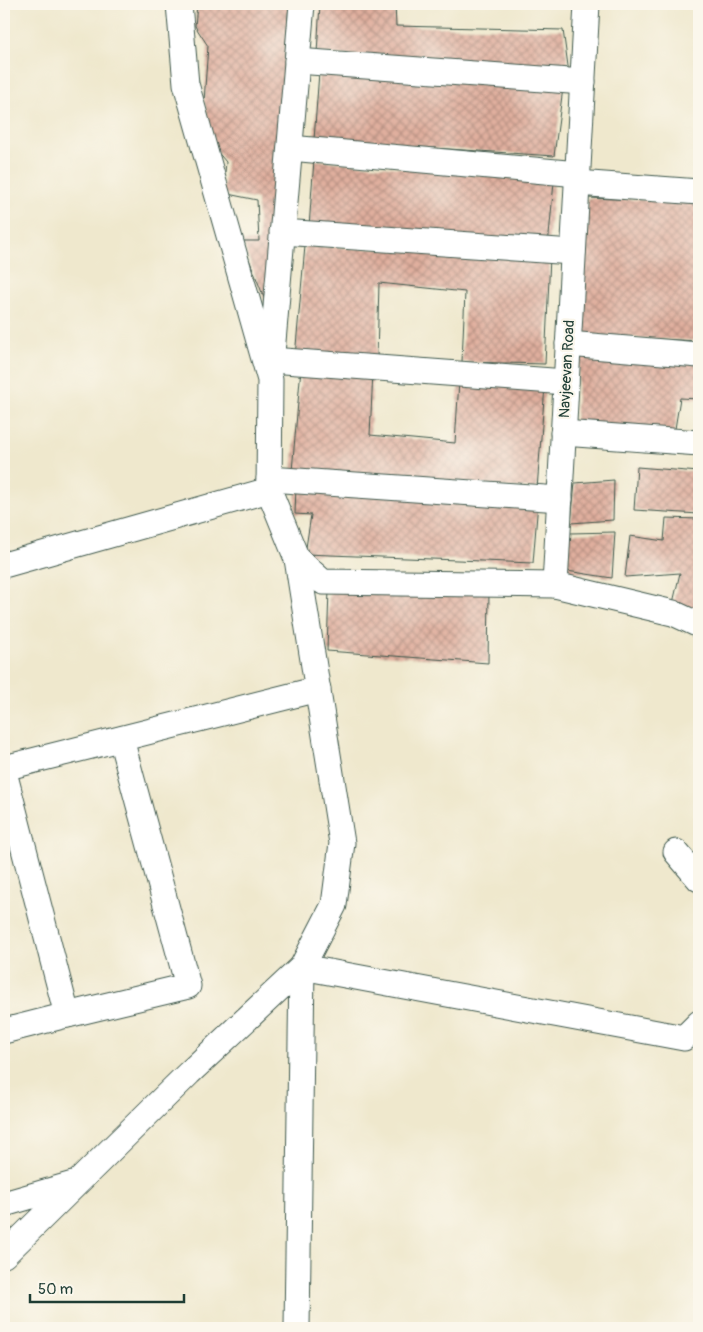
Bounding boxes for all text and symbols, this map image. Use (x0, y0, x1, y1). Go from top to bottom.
street label: Navjeevan Road (555, 319, 579, 419)
scale bar (30, 1272, 184, 1304)
text: 50 m (38, 1280, 73, 1299)

